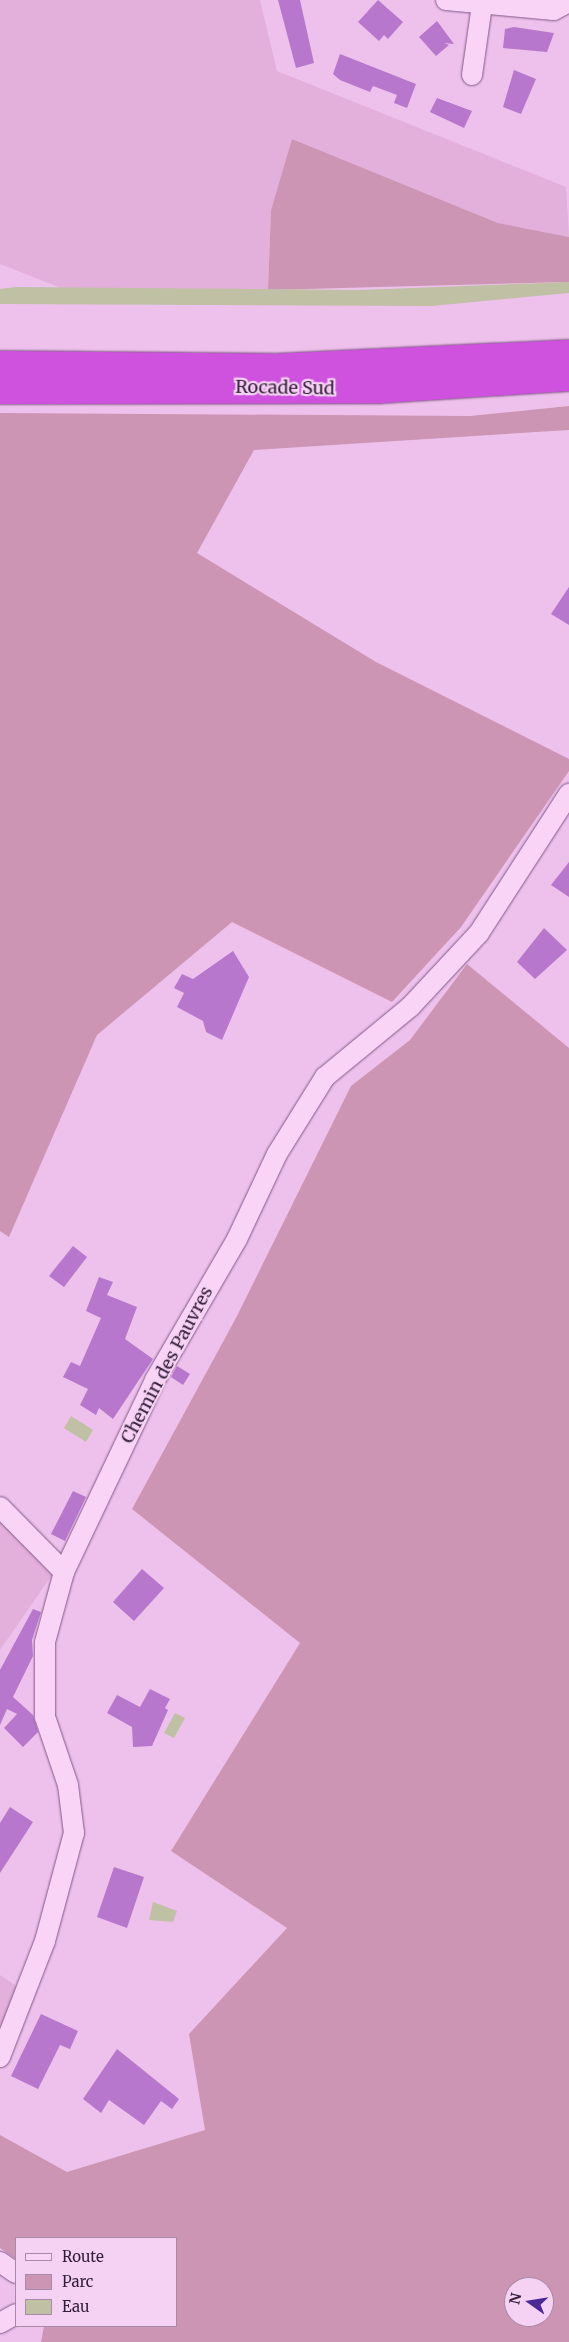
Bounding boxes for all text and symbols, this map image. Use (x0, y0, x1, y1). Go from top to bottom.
street label: Rocade Sud (235, 376, 335, 400)
street label: Chemin des Pauvres (116, 1283, 218, 1447)
legend (15, 2237, 178, 2327)
text: Route (62, 2247, 104, 2266)
text: Parc (62, 2272, 93, 2291)
north arrow (504, 2277, 554, 2327)
text: N (505, 2291, 525, 2306)
text: Eau (62, 2297, 89, 2316)

